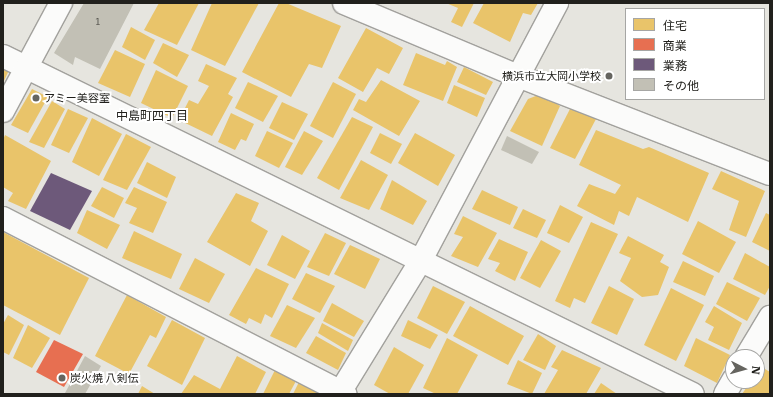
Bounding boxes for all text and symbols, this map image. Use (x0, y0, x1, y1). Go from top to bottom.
legend (625, 8, 765, 100)
house number: 1 (95, 17, 101, 27)
text: 住宅 (663, 18, 687, 33)
text: 商業 (663, 38, 687, 53)
text: 業務 (663, 58, 687, 73)
place label: 横浜市立大岡小学校 (502, 69, 601, 83)
marker: 横浜市立大岡小学校 (604, 71, 614, 81)
text: その他 (663, 78, 699, 93)
place label: アミー美容室 (44, 91, 110, 105)
marker: アミー美容室 (31, 93, 41, 103)
district label: 中島町四丁目 (116, 109, 188, 123)
north arrow (725, 349, 765, 389)
text: N (749, 365, 763, 375)
place label: 炭火焼 八剣伝 (70, 371, 139, 385)
marker: 炭火焼 八剣伝 (57, 373, 67, 383)

